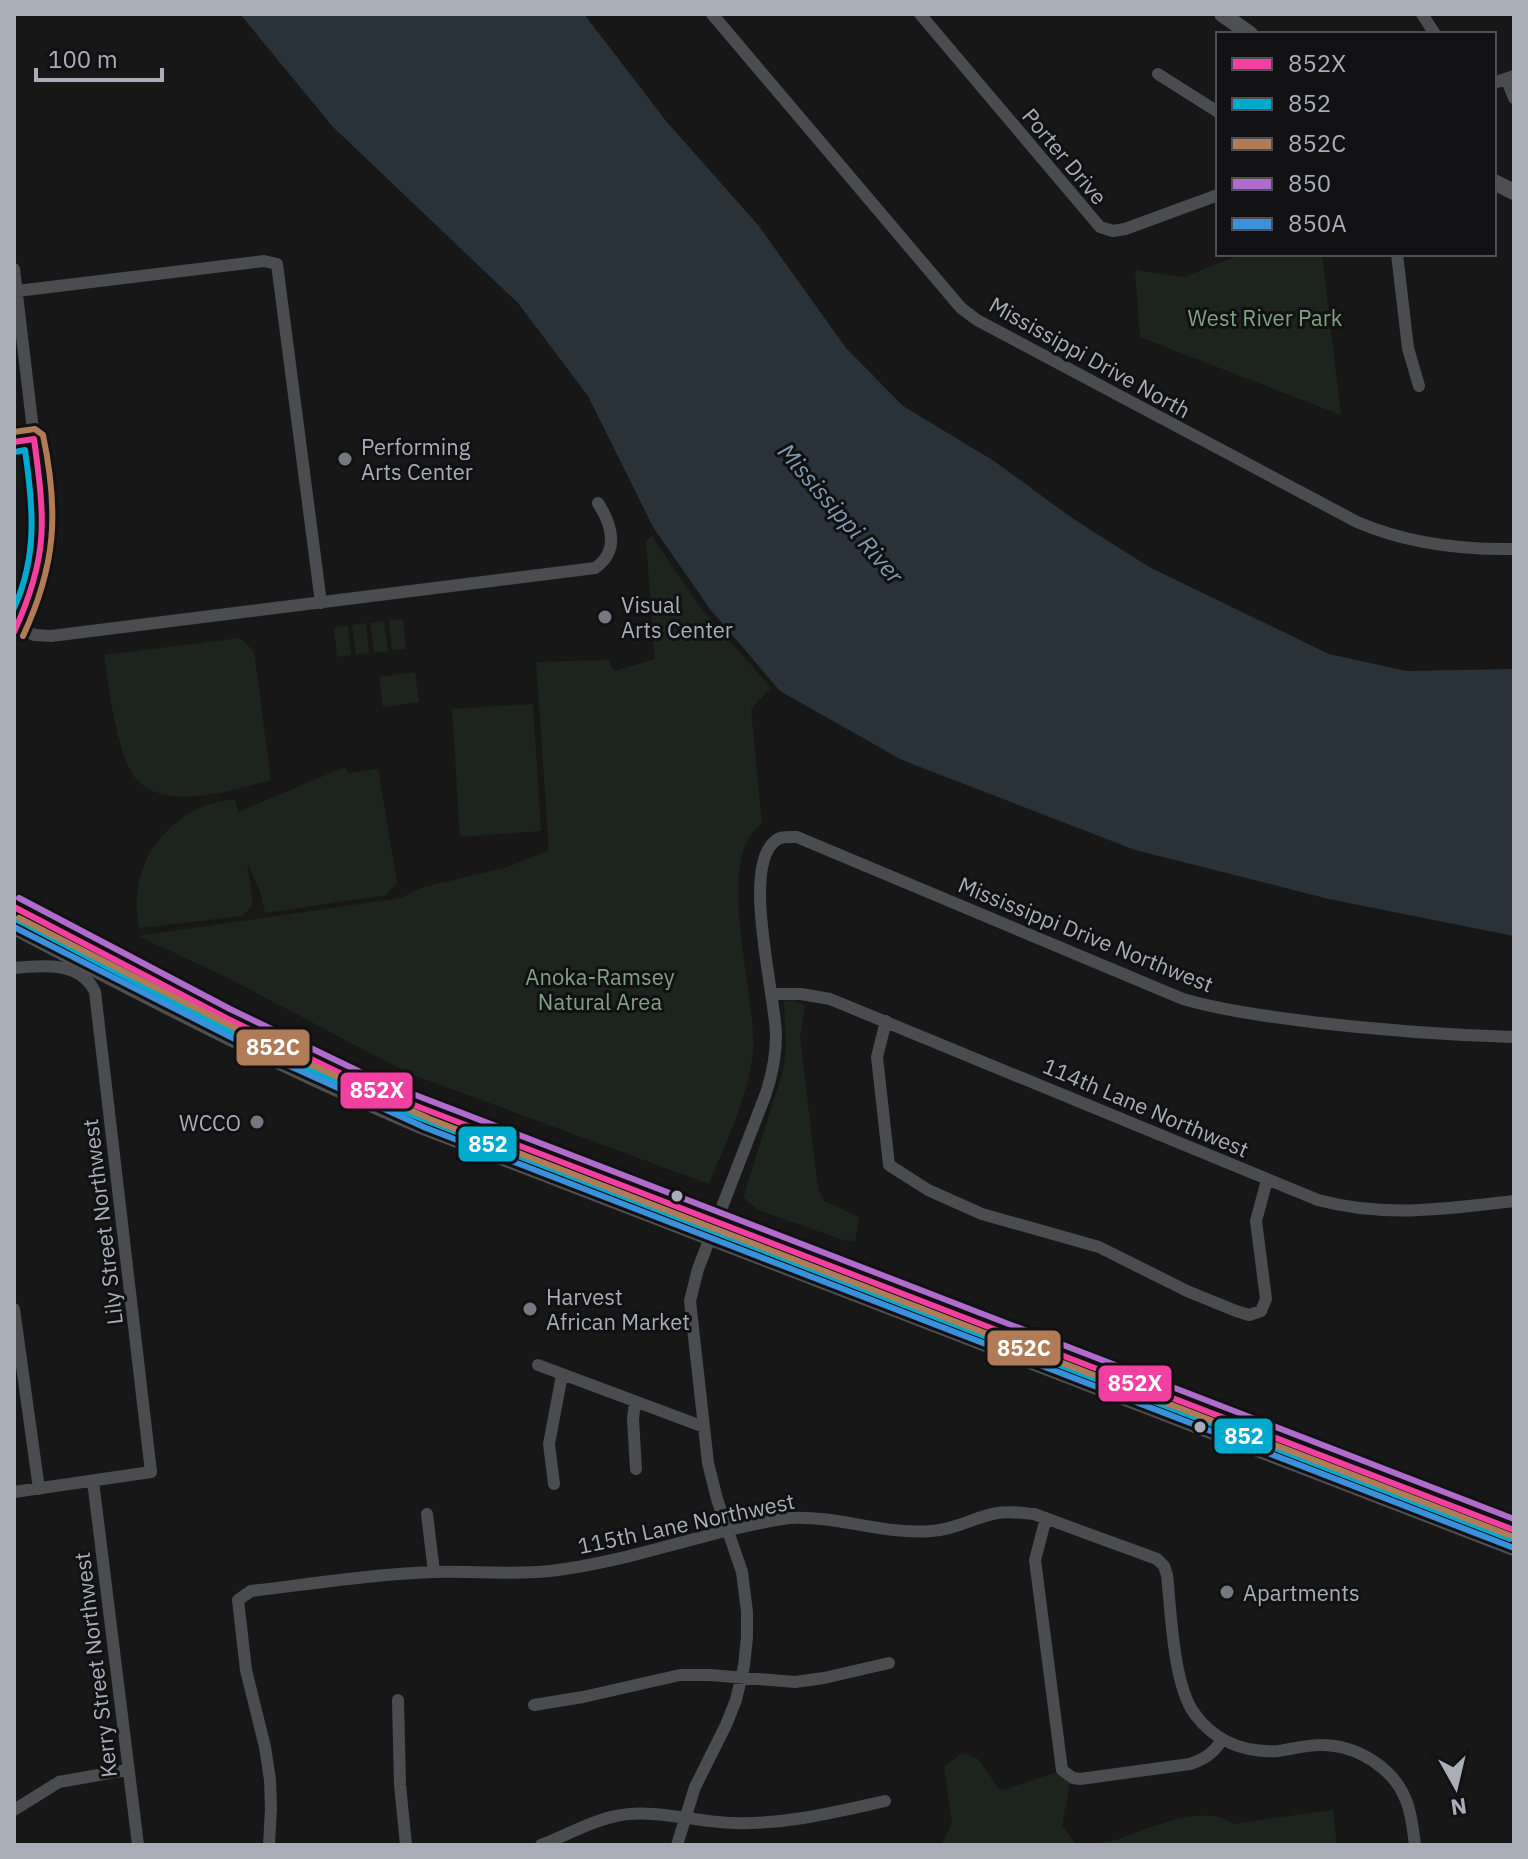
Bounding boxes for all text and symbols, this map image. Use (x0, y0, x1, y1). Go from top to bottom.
scale bar (36, 32, 162, 82)
legend (1216, 32, 1496, 256)
text: 100 m (48, 43, 118, 75)
text: 852X (1288, 47, 1346, 79)
text: 852 (1288, 87, 1331, 119)
street label: Porter Drive (1016, 102, 1114, 210)
text: 852C (1288, 127, 1346, 159)
text: 850 (1288, 167, 1331, 199)
text: 850A (1288, 207, 1347, 239)
street label: Mississippi Drive North (984, 290, 1196, 424)
park label: West River Park (1188, 303, 1343, 332)
place label: Performing Arts Center (361, 432, 473, 486)
water label: Mississippi River (771, 436, 912, 591)
marker: Performing Arts Center (336, 450, 354, 468)
place label: Visual Arts Center (621, 590, 733, 644)
marker: Visual Arts Center (596, 608, 614, 626)
street label: Mississippi Drive Northwest (954, 869, 1218, 999)
park label: Anoka-Ramsey Natural Area (525, 962, 675, 1016)
line badge: 852C (235, 1028, 311, 1067)
text: 852C (246, 1032, 300, 1061)
street label: 114th Lane Northwest (1039, 1051, 1253, 1163)
line badge: 852X (339, 1071, 414, 1110)
text: 852X (350, 1075, 404, 1104)
place label: WCCO (179, 1108, 241, 1137)
marker: WCCO (248, 1113, 266, 1131)
street label: Lily Street Northwest (75, 1117, 129, 1327)
line badge: 852 (457, 1125, 518, 1163)
text: 852 (468, 1129, 508, 1158)
unlabelled marker (669, 1188, 685, 1204)
place label: Harvest African Market (546, 1282, 690, 1336)
marker: Harvest African Market (521, 1300, 539, 1318)
line badge: 852C (986, 1329, 1062, 1367)
text: 852C (997, 1333, 1051, 1362)
line badge: 852X (1097, 1364, 1173, 1403)
text: 852X (1108, 1368, 1162, 1397)
line badge: 852 (1213, 1417, 1274, 1455)
unlabelled marker (1192, 1419, 1208, 1435)
text: 852 (1224, 1421, 1264, 1450)
street label: 115th Lane Northwest (575, 1486, 797, 1560)
street label: Kerry Street Northwest (67, 1551, 123, 1779)
place label: Apartments (1243, 1578, 1360, 1607)
marker: Apartments (1218, 1583, 1236, 1601)
north arrow (1416, 1747, 1496, 1827)
text: N (1449, 1792, 1469, 1823)

